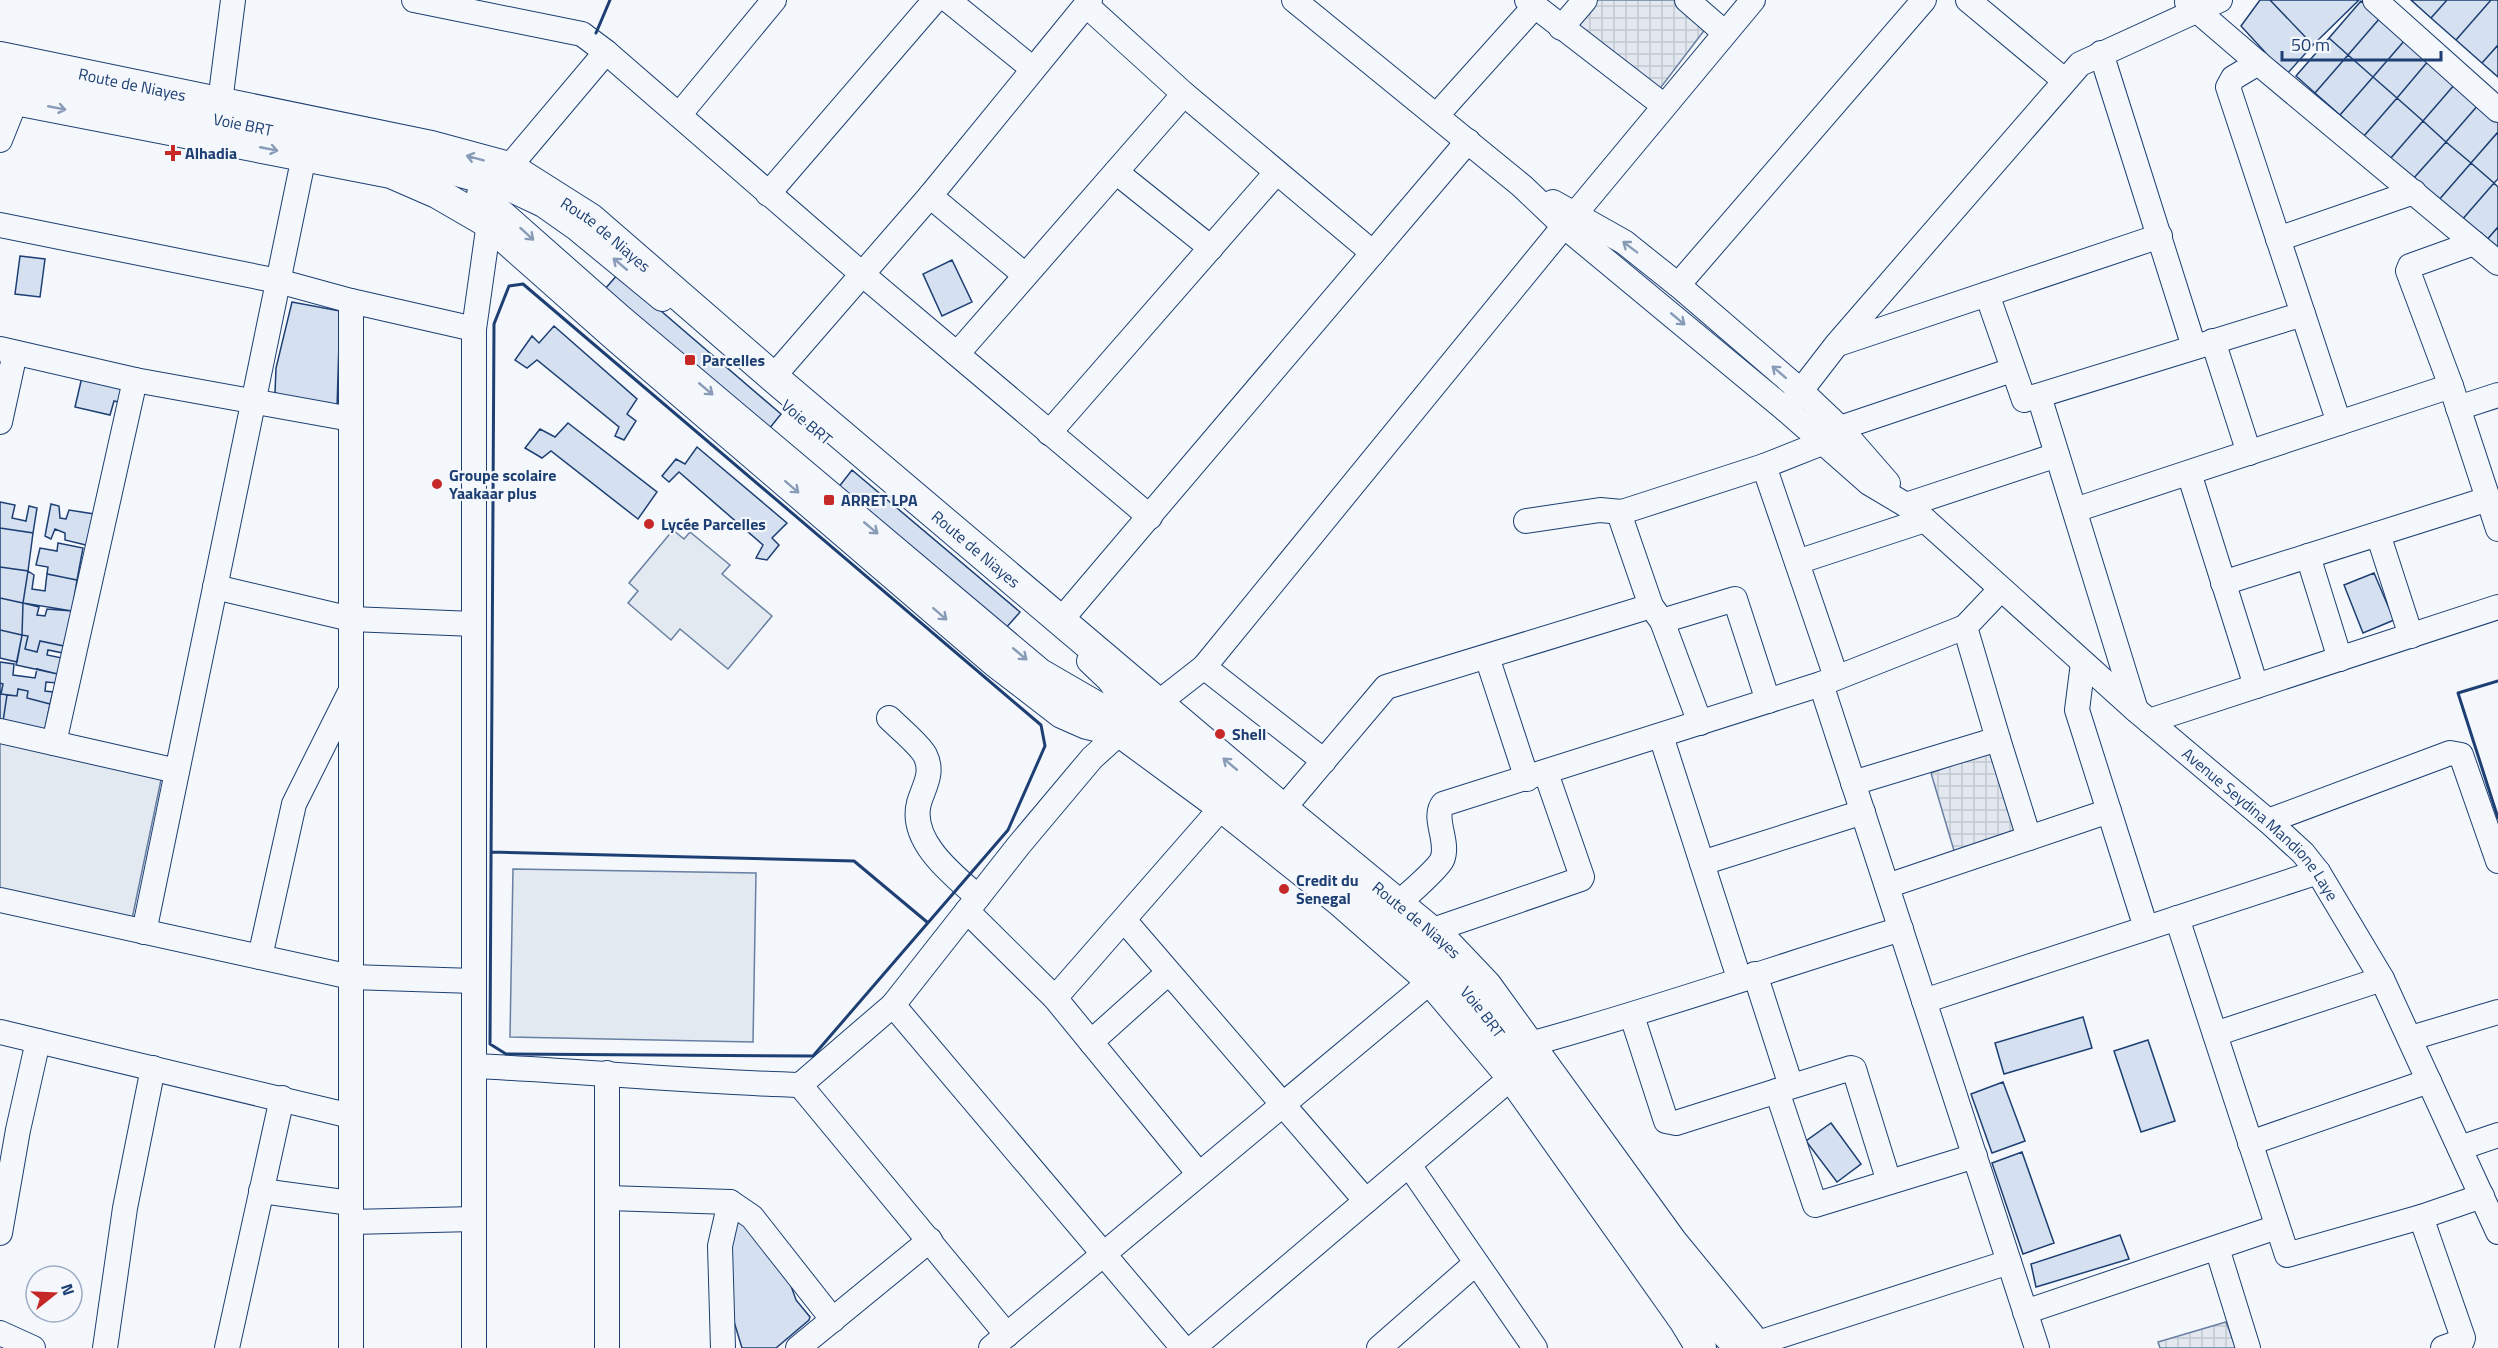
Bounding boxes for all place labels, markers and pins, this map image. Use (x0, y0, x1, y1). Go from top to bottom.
place label: Alhadia (185, 141, 237, 165)
marker: Alhadia (166, 146, 180, 160)
place label: Parcelles (702, 348, 765, 372)
marker: Parcelles (683, 353, 697, 367)
place label: Groupe scolaire Yaakaar plus (449, 463, 556, 505)
marker: Groupe scolaire Yaakaar plus (430, 477, 444, 491)
place label: ARRET LPA (841, 488, 918, 512)
marker: ARRET LPA (822, 493, 836, 507)
place label: Lycée Parcelles (661, 512, 766, 536)
marker: Lycée Parcelles (642, 517, 656, 531)
place label: Shell (1232, 722, 1266, 746)
marker: Shell (1213, 727, 1227, 741)
place label: Credit du Senegal (1296, 868, 1359, 910)
marker: Credit du Senegal (1277, 882, 1291, 896)

